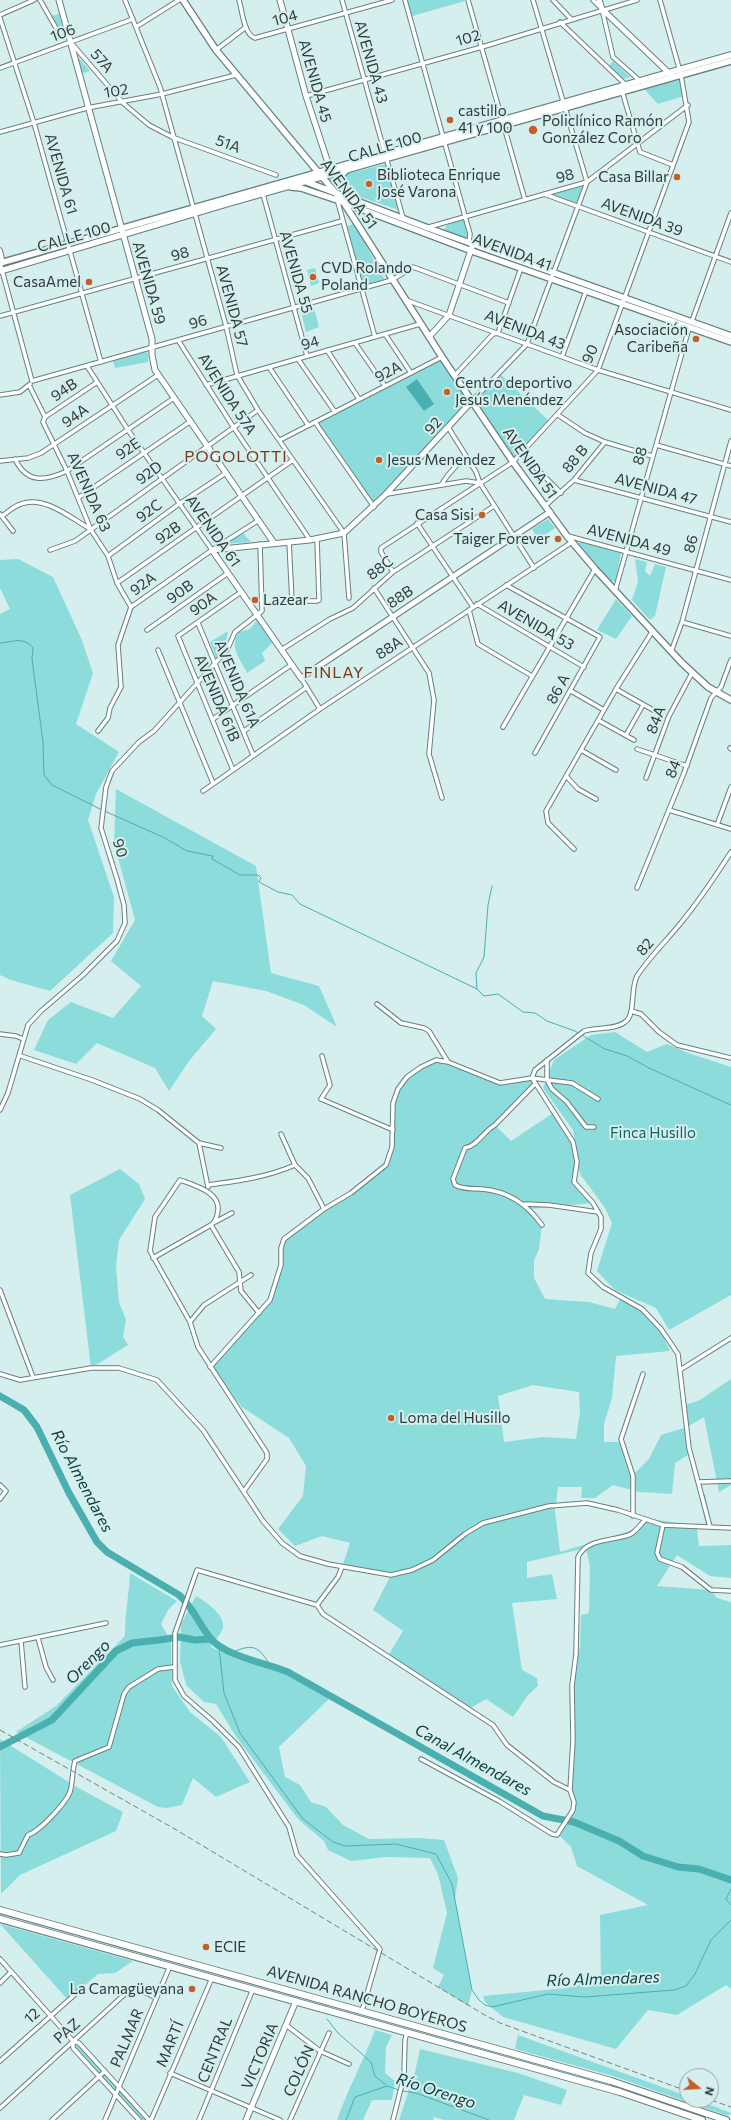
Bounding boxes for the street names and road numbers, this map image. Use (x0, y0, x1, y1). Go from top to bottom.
street label: 104 (270, 6, 300, 30)
street label: AVENIDA 43 (351, 19, 391, 105)
street label: 106 (48, 20, 78, 46)
street label: 102 (454, 26, 482, 50)
street label: AVENIDA 45 (295, 37, 335, 125)
street label: 57A (87, 45, 117, 77)
street label: 102 (102, 80, 130, 102)
street label: CALLE 100 (346, 128, 424, 166)
street label: AVENIDA 61 (41, 131, 81, 217)
street label: 51A (213, 131, 243, 157)
street label: AVENIDA 51 (317, 156, 381, 232)
street label: 98 (554, 165, 576, 187)
street label: AVENIDA 39 (599, 194, 685, 240)
street label: CALLE 100 (35, 218, 113, 256)
street label: AVENIDA 55 (276, 229, 316, 315)
street label: AVENIDA 41 (470, 229, 554, 275)
street label: AVENIDA 59 (129, 239, 169, 327)
street label: 98 (169, 243, 191, 265)
street label: AVENIDA 57 (212, 263, 252, 349)
street label: AVENIDA 43 (482, 306, 568, 354)
street label: 96 (187, 311, 209, 333)
street label: 94 (299, 332, 321, 354)
street label: 90 (578, 342, 602, 366)
street label: AVENIDA 57A (194, 350, 260, 438)
street label: 92A (372, 358, 404, 386)
street label: 94B (47, 375, 81, 405)
street label: 94A (58, 400, 92, 432)
street label: 92 (420, 414, 446, 438)
street label: AVENIDA 51 (499, 424, 561, 502)
street label: 92E (112, 434, 144, 464)
street label: 88 B (558, 441, 592, 477)
street label: 88 (629, 445, 651, 467)
street label: AVENIDA 63 (63, 449, 115, 535)
street label: 92D (132, 457, 166, 489)
street label: AVENIDA 47 (613, 469, 699, 509)
street label: AVENIDA 61 (182, 492, 244, 570)
street label: 92C (133, 496, 165, 526)
street label: 92B (152, 518, 184, 548)
street label: AVENIDA 49 (585, 520, 673, 560)
street label: 86 (680, 533, 702, 555)
street label: 88C (363, 552, 397, 584)
street label: 92A (126, 569, 160, 599)
street label: 90B (163, 576, 197, 608)
street label: 88B (383, 582, 417, 612)
street label: 90A (186, 588, 220, 620)
street label: AVENIDA 53 (495, 596, 577, 654)
street label: 88A (372, 633, 406, 663)
street label: AVENIDA 61A (210, 637, 264, 731)
street label: AVENIDA 61B (191, 652, 243, 744)
street label: 86 A (543, 671, 573, 707)
street label: 84A (642, 703, 670, 737)
street label: 84 (661, 757, 685, 781)
street label: 90 (109, 836, 131, 860)
street label: 82 (633, 935, 657, 959)
street label: AVENIDA RANCHO BOYEROS (265, 1962, 469, 2036)
street label: 12 (21, 2004, 43, 2028)
street label: PALMAR (107, 2006, 147, 2070)
street label: PAZ (50, 2015, 84, 2047)
street label: CENTRAL (194, 2015, 236, 2085)
street label: MARTÍ (152, 2018, 188, 2070)
street label: VICTORIA (238, 2020, 282, 2092)
street label: COLÓN (280, 2042, 318, 2100)

